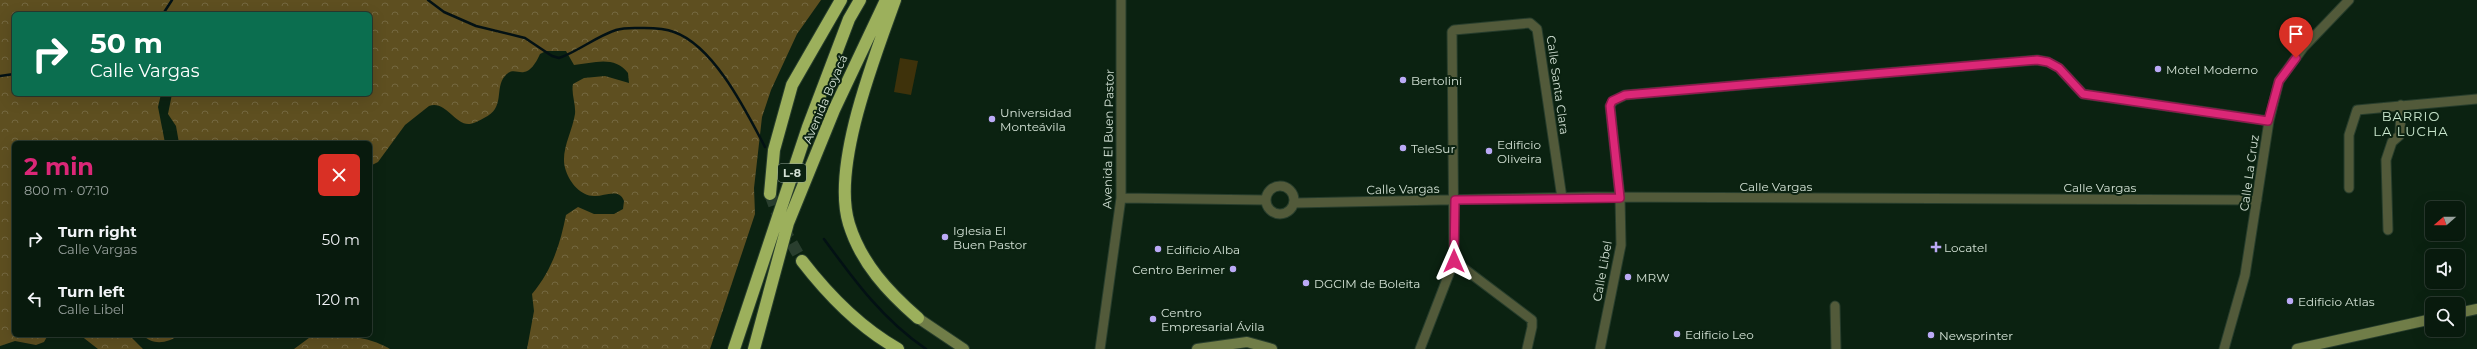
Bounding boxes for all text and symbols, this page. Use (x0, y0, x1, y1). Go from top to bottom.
pin (2279, 17, 2313, 58)
icon: arrive (2285, 23, 2307, 45)
text: 50 m (90, 26, 163, 60)
icon: right (24, 28, 76, 80)
street label: Calle Santa Clara (1544, 34, 1572, 136)
street label: Avenida Boyacá (800, 52, 850, 146)
text: Calle Vargas (90, 60, 199, 82)
place label: Motel Moderno (2166, 62, 2258, 77)
marker: Motel Moderno (2153, 64, 2163, 74)
street label: Avenida El Buen Pastor (1099, 69, 1117, 209)
place label: Bertolini (1411, 73, 1462, 88)
marker: Bertolini (1398, 75, 1408, 85)
place label: Universidad Monteávila (1000, 105, 1072, 134)
district label: BARRIO LA LUCHA (2373, 108, 2449, 139)
marker: Universidad Monteávila (987, 114, 997, 124)
street label: Calle La Cruz (2236, 134, 2262, 212)
place label: Edificio Oliveira (1497, 137, 1542, 166)
place label: TeleSur (1411, 141, 1455, 156)
marker: TeleSur (1398, 143, 1408, 153)
marker: Edificio Oliveira (1484, 146, 1494, 156)
text: 2 min (24, 152, 94, 181)
button: close (318, 154, 360, 196)
road number: L-8 (778, 164, 806, 182)
street label: Calle Vargas (1740, 179, 1813, 194)
street label: Calle Vargas (2064, 180, 2137, 195)
street label: Calle Vargas (1366, 181, 1440, 197)
text: 800 m · 07:10 (24, 182, 109, 198)
north arrow (2425, 201, 2465, 241)
map controls (2425, 201, 2465, 337)
text: Turn right (58, 222, 137, 241)
place label: Iglesia El Buen Pastor (953, 223, 1027, 252)
icon: right (24, 228, 46, 250)
text: 50 m (322, 230, 360, 249)
marker: Iglesia El Buen Pastor (940, 232, 950, 242)
position arrow (1433, 240, 1475, 282)
street label: Calle Libel (1589, 240, 1615, 302)
place label: Locatel (1944, 240, 1987, 255)
text: Calle Vargas (58, 241, 137, 257)
place label: Edificio Alba (1166, 242, 1240, 257)
marker: Locatel (1931, 242, 1941, 252)
marker: Edificio Alba (1153, 244, 1163, 254)
button: sound (2425, 249, 2465, 289)
place label: Centro Berimer (1132, 262, 1225, 277)
marker: Centro Berimer (1228, 264, 1238, 274)
place label: MRW (1636, 270, 1669, 285)
marker: MRW (1623, 272, 1633, 282)
place label: DGCIM de Boleita (1314, 276, 1420, 291)
marker: DGCIM de Boleita (1301, 278, 1311, 288)
text: Turn left (58, 282, 125, 301)
icon: left (24, 288, 46, 310)
text: 120 m (316, 290, 360, 309)
place label: Edificio Atlas (2298, 294, 2375, 309)
marker: Edificio Atlas (2285, 296, 2295, 306)
button: search (2425, 297, 2465, 337)
text: Calle Libel (58, 301, 124, 317)
place label: Centro Empresarial Ávila (1161, 305, 1264, 334)
marker: Centro Empresarial Ávila (1148, 314, 1158, 324)
place label: Edificio Leo (1685, 327, 1754, 342)
place label: Newsprinter (1939, 328, 2013, 343)
marker: Edificio Leo (1672, 329, 1682, 339)
marker: Newsprinter (1926, 330, 1936, 340)

